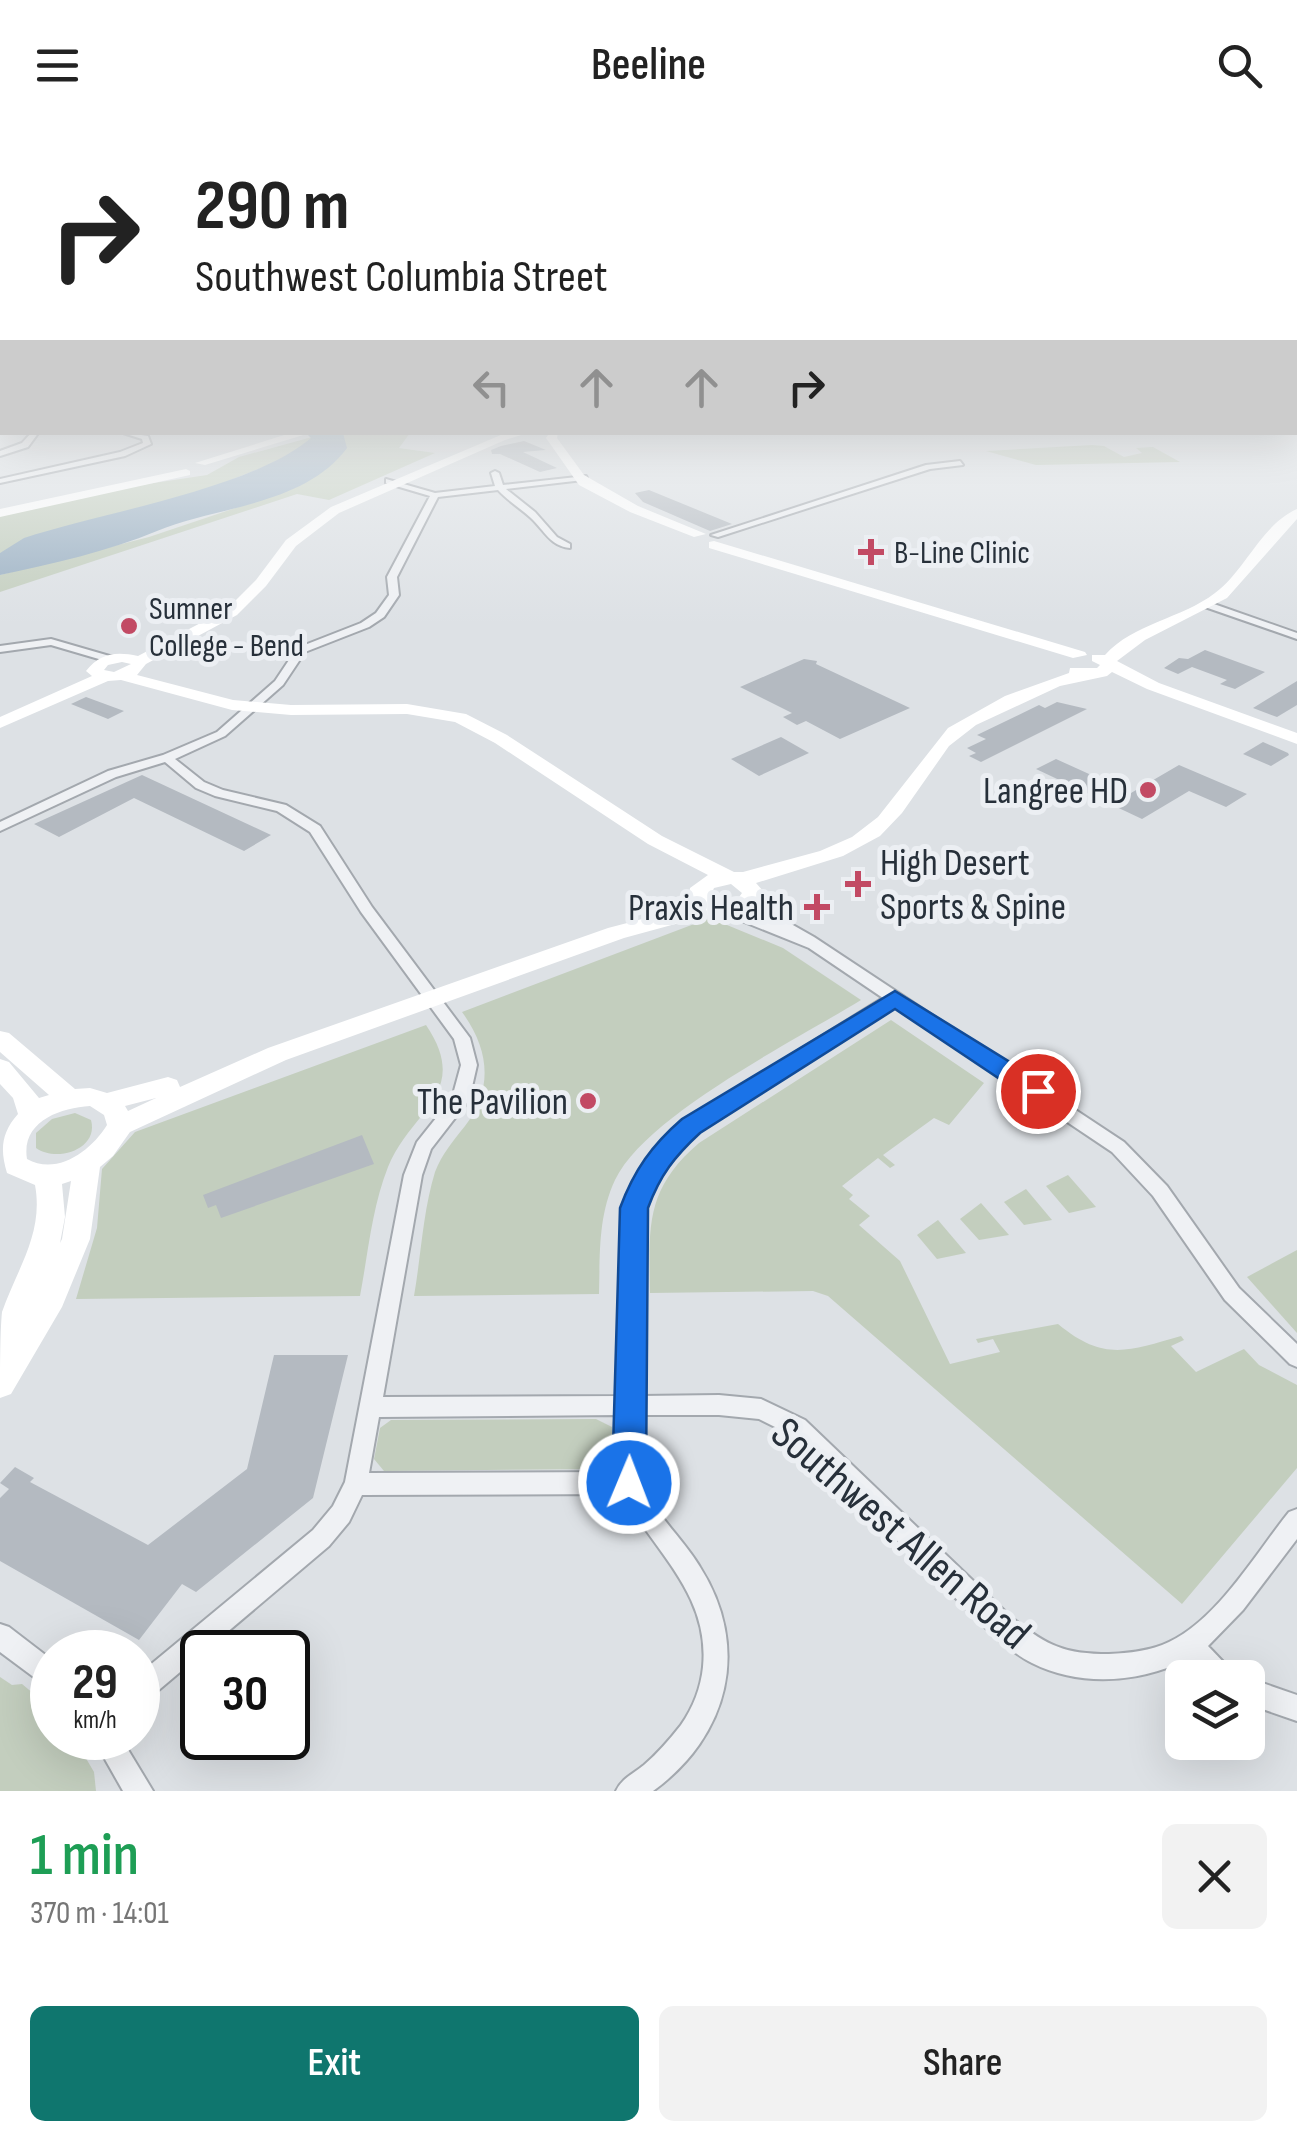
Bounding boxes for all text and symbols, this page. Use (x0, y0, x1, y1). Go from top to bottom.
icon: menu (30, 38, 85, 93)
text: Beeline (591, 38, 706, 93)
icon: search (1212, 38, 1267, 93)
text: 290 m (195, 165, 350, 249)
icon: right (30, 170, 160, 300)
text: Southwest Columbia Street (195, 250, 608, 305)
icon: left (464, 360, 519, 415)
icon: ahead (569, 360, 624, 415)
icon: ahead (674, 360, 729, 415)
icon: right (779, 360, 834, 415)
place label: B-Line Clinic (894, 534, 1030, 573)
marker: B-Line Clinic (858, 539, 884, 565)
place label: Sumner College - Bend (149, 590, 304, 666)
marker: Sumner College - Bend (118, 615, 140, 637)
place label: Langree HD (983, 769, 1128, 814)
marker: Langree HD (1137, 779, 1159, 801)
place label: High Desert Sports & Spine (880, 841, 1066, 930)
marker: High Desert Sports & Spine (845, 871, 871, 897)
place label: Praxis Health (628, 886, 794, 931)
marker: Praxis Health (804, 894, 830, 920)
pin (996, 1049, 1081, 1134)
icon: arrive (1011, 1064, 1066, 1119)
place label: The Pavilion (417, 1080, 568, 1125)
marker: The Pavilion (577, 1090, 599, 1112)
street label: Southwest Allen Road (759, 1406, 1041, 1662)
position arrow (577, 1431, 681, 1535)
speed limit sign: 30 (180, 1630, 310, 1760)
text: 29 (72, 1653, 118, 1713)
map controls (1165, 1660, 1265, 1760)
button: layers (1165, 1660, 1265, 1760)
text: km/h (73, 1705, 117, 1736)
text: 1 min (30, 1820, 139, 1892)
button: close (1162, 1824, 1267, 1929)
text: 370 m · 14:01 (30, 1894, 169, 1933)
button: Exit (30, 2006, 639, 2121)
button: Share (659, 2006, 1267, 2121)

